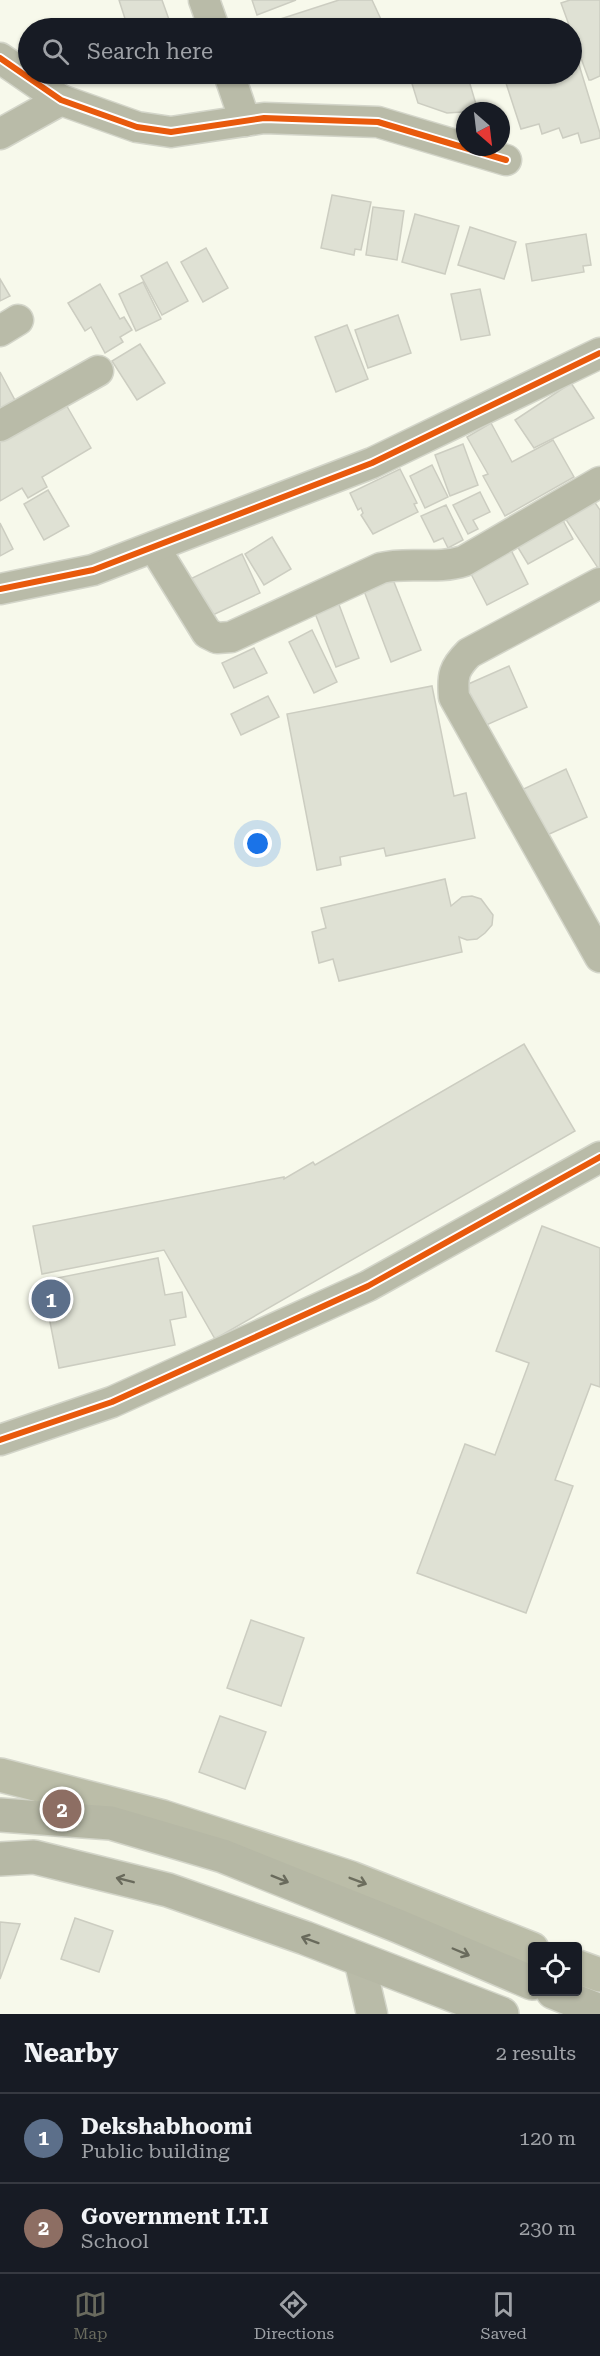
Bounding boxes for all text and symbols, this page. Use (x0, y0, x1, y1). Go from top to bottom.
search box (18, 18, 582, 84)
icon: search (39, 35, 72, 68)
text: Search here (87, 39, 213, 64)
north arrow (456, 102, 510, 156)
your location (243, 829, 272, 858)
pin: 1 (32, 1276, 70, 1322)
pin: 2 (42, 1786, 82, 1832)
one-way arrow (115, 1873, 134, 1885)
one-way arrow (270, 1874, 289, 1885)
one-way arrow (348, 1876, 367, 1887)
one-way arrow (301, 1934, 320, 1945)
map controls (528, 1942, 582, 1996)
button: locate (528, 1942, 582, 1996)
one-way arrow (451, 1947, 469, 1958)
text: Nearby (24, 2038, 118, 2068)
text: 2 results (496, 2041, 576, 2065)
text: Dekshabhoomi (81, 2114, 252, 2139)
text: 1 (38, 2126, 49, 2150)
text: 120 m (519, 2126, 576, 2150)
text: Public building (81, 2139, 230, 2163)
text: Government I.T.I (81, 2204, 268, 2229)
text: 2 (38, 2216, 49, 2240)
text: 230 m (519, 2216, 576, 2240)
text: School (81, 2229, 149, 2253)
tab: Map (73, 2288, 107, 2343)
tab: Directions (254, 2288, 334, 2343)
tab: Saved (480, 2288, 527, 2343)

